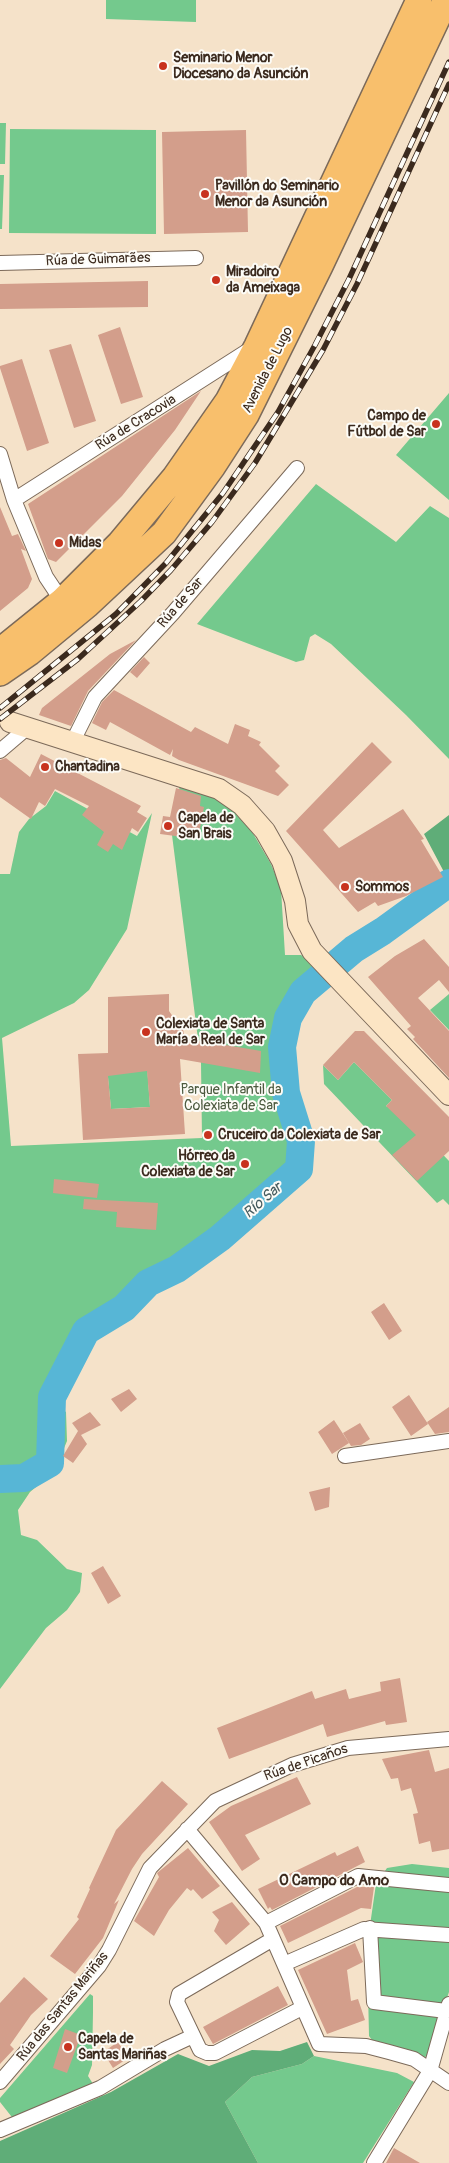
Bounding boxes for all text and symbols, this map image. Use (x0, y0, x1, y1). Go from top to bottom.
place label: Seminario Menor Diocesano da Asunción (173, 50, 309, 82)
marker: Seminario Menor Diocesano da Asunción (157, 60, 169, 72)
place label: Pavillón do Seminario Menor da Asunción (215, 178, 339, 210)
marker: Pavillón do Seminario Menor da Asunción (199, 188, 211, 200)
street label: Rúa de Guimarães (45, 250, 151, 270)
place label: Miradoiro da Ameixaga (226, 264, 300, 296)
marker: Miradoiro da Ameixaga (210, 274, 222, 286)
street label: Avenida de Lugo (239, 324, 297, 416)
street label: Rúa de Cracovia (93, 392, 179, 454)
place label: Campo de Fútbol de Sar (347, 408, 426, 441)
marker: Campo de Fútbol de Sar (430, 418, 442, 430)
place label: Midas (69, 535, 101, 551)
marker: Midas (53, 537, 65, 549)
street label: Rúa de Sar (154, 574, 208, 632)
place label: Chantadina (55, 759, 120, 775)
marker: Chantadina (39, 761, 51, 773)
place label: Capela de San Brais (178, 810, 233, 842)
marker: Capela de San Brais (162, 820, 174, 832)
place label: Sommos (355, 879, 409, 895)
marker: Sommos (339, 881, 351, 893)
place label: Colexiata de Santa María a Real de Sar (156, 1016, 265, 1048)
marker: Colexiata de Santa María a Real de Sar (140, 1026, 152, 1038)
park label: Parque Infantil da Colexiata de Sar (181, 1082, 281, 1114)
place label: Cruceiro da Colexiata de Sar (218, 1127, 381, 1143)
marker: Cruceiro da Colexiata de Sar (202, 1129, 214, 1141)
place label: Hórreo da Colexiata de Sar (141, 1148, 235, 1180)
marker: Hórreo da Colexiata de Sar (239, 1158, 251, 1170)
water label: Río Sar (240, 1179, 286, 1223)
street label: Rúa de Picaños (262, 1741, 350, 1785)
district label: O Campo do Amo (279, 1872, 389, 1890)
street label: Rúa das Santas Mariñas (14, 1949, 112, 2065)
place label: Capela de Santas Mariñas (78, 2031, 166, 2064)
marker: Capela de Santas Mariñas (62, 2041, 74, 2053)

